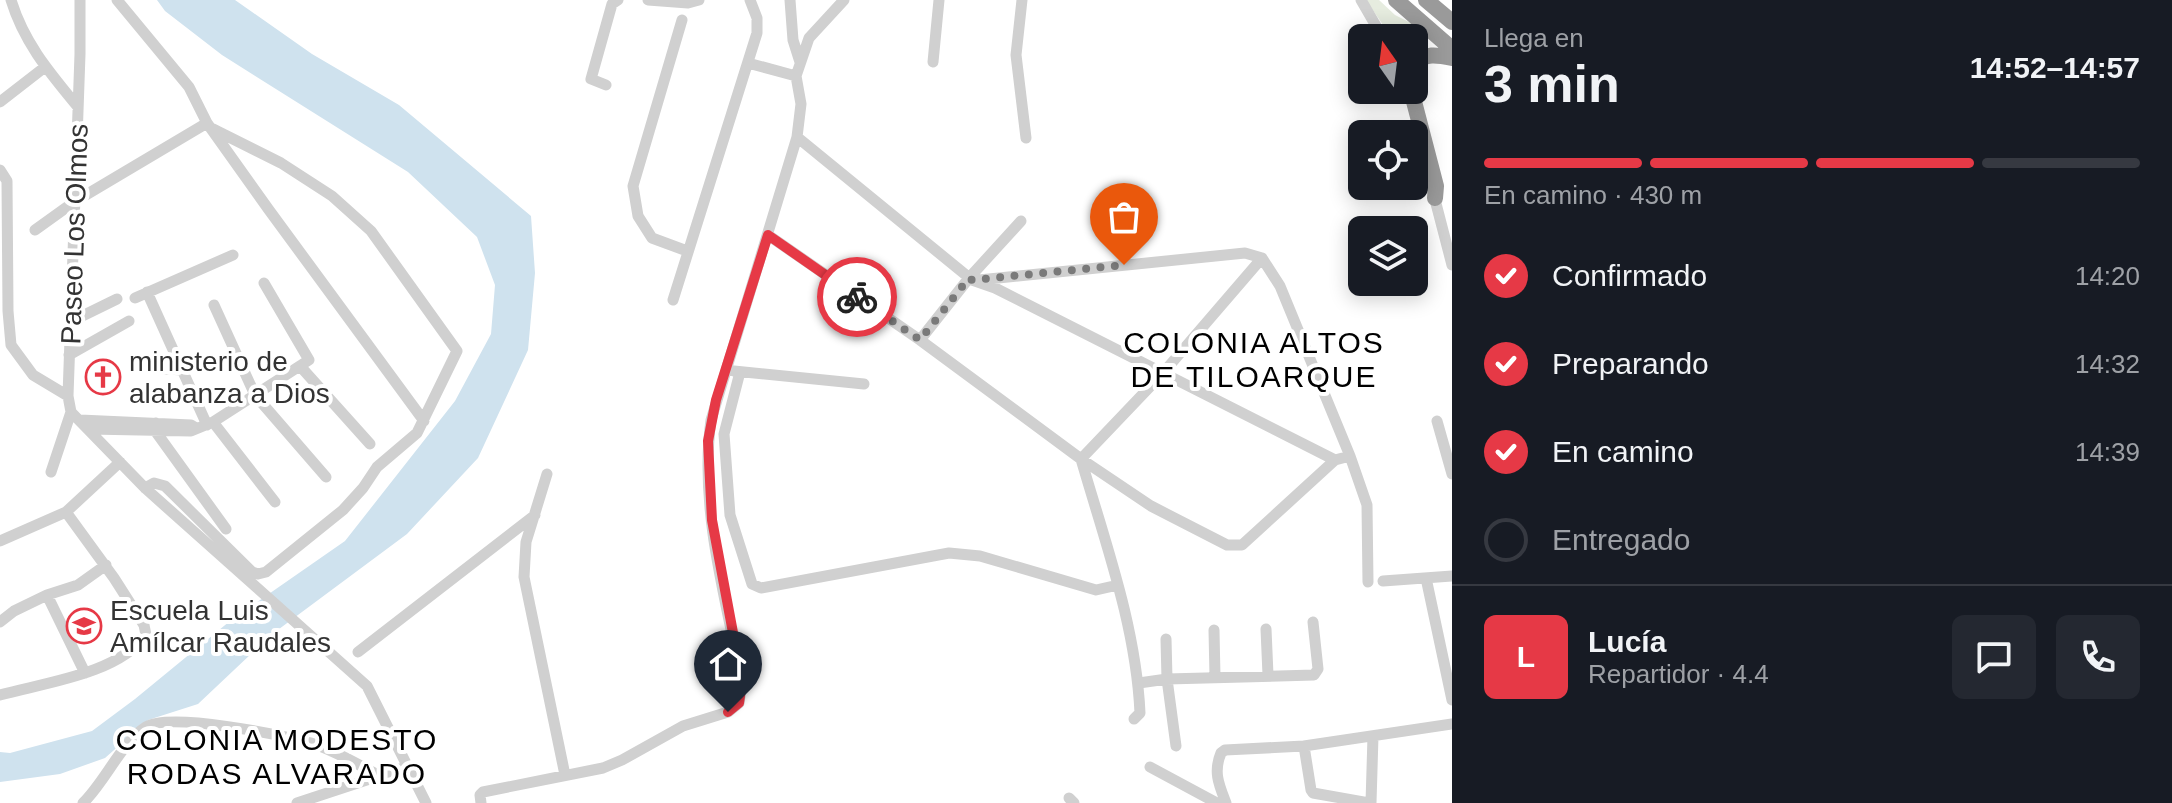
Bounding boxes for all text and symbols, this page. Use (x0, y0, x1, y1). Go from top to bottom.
text: Llega en (1484, 23, 1584, 53)
north arrow (1348, 24, 1428, 104)
map controls (1348, 24, 1428, 296)
text: 14:52–14:57 (1970, 51, 2140, 84)
text: 3 min (1484, 55, 1620, 113)
button: locate (1348, 120, 1428, 200)
street label: Paseo Los Olmos (55, 123, 94, 345)
text: En camino · 430 m (1484, 180, 1702, 210)
pin (1090, 183, 1158, 265)
icon: bag (1102, 195, 1146, 239)
button: layers (1348, 216, 1428, 296)
icon: check (1484, 254, 1528, 298)
courier (817, 257, 897, 337)
text: Confirmado (1552, 259, 1707, 292)
text: 14:20 (2075, 261, 2140, 291)
icon: bike (835, 275, 879, 319)
district label: COLONIA ALTOS DE TILOARQUE (1123, 326, 1385, 393)
icon: check (1484, 342, 1528, 386)
place label: ministerio de alabanza a Dios (129, 346, 330, 409)
text: Preparando (1552, 347, 1709, 380)
text: 14:32 (2075, 349, 2140, 379)
church icon: ministerio de alabanza a Dios (84, 358, 122, 396)
icon: check (1484, 430, 1528, 474)
text: En camino (1552, 435, 1694, 468)
text: 14:39 (2075, 437, 2140, 467)
text: Entregado (1552, 523, 1690, 556)
place label: Escuela Luis Amílcar Raudales (110, 595, 331, 658)
school or university icon: Escuela Luis Amílcar Raudales (65, 607, 103, 645)
button: chat (1952, 615, 2036, 699)
button: phone (2056, 615, 2140, 699)
text: Lucía (1588, 625, 1666, 658)
pin (694, 630, 762, 712)
text: L (1517, 640, 1535, 673)
icon: home (706, 642, 750, 686)
text: Repartidor · 4.4 (1588, 659, 1769, 689)
district label: COLONIA MODESTO RODAS ALVARADO (116, 723, 438, 790)

